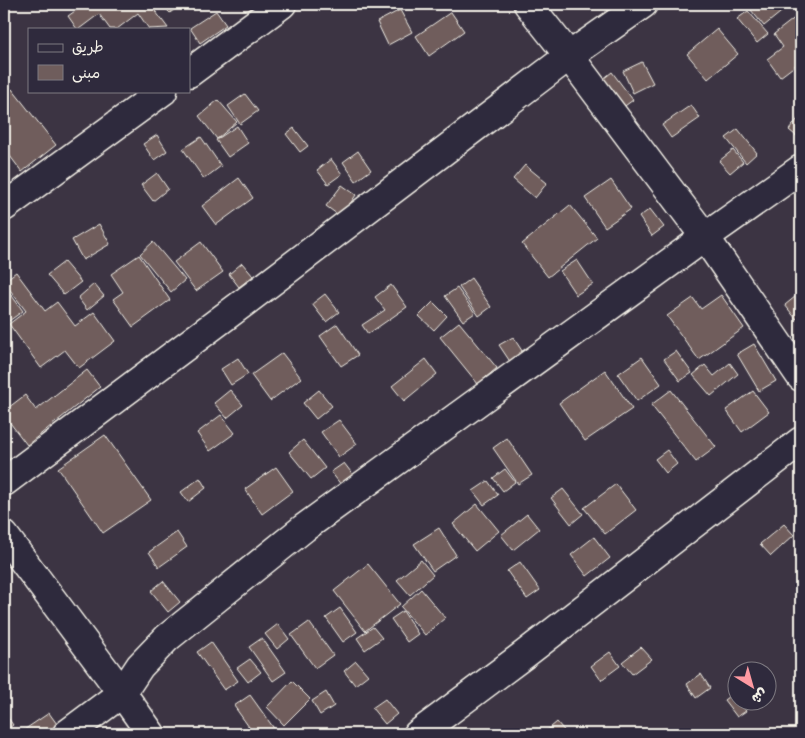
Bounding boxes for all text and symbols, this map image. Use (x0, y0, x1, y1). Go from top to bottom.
legend (28, 28, 190, 92)
text: طريق (72, 38, 104, 57)
text: مبنى (72, 64, 100, 83)
north arrow (728, 660, 778, 710)
text: ش (748, 685, 771, 707)

